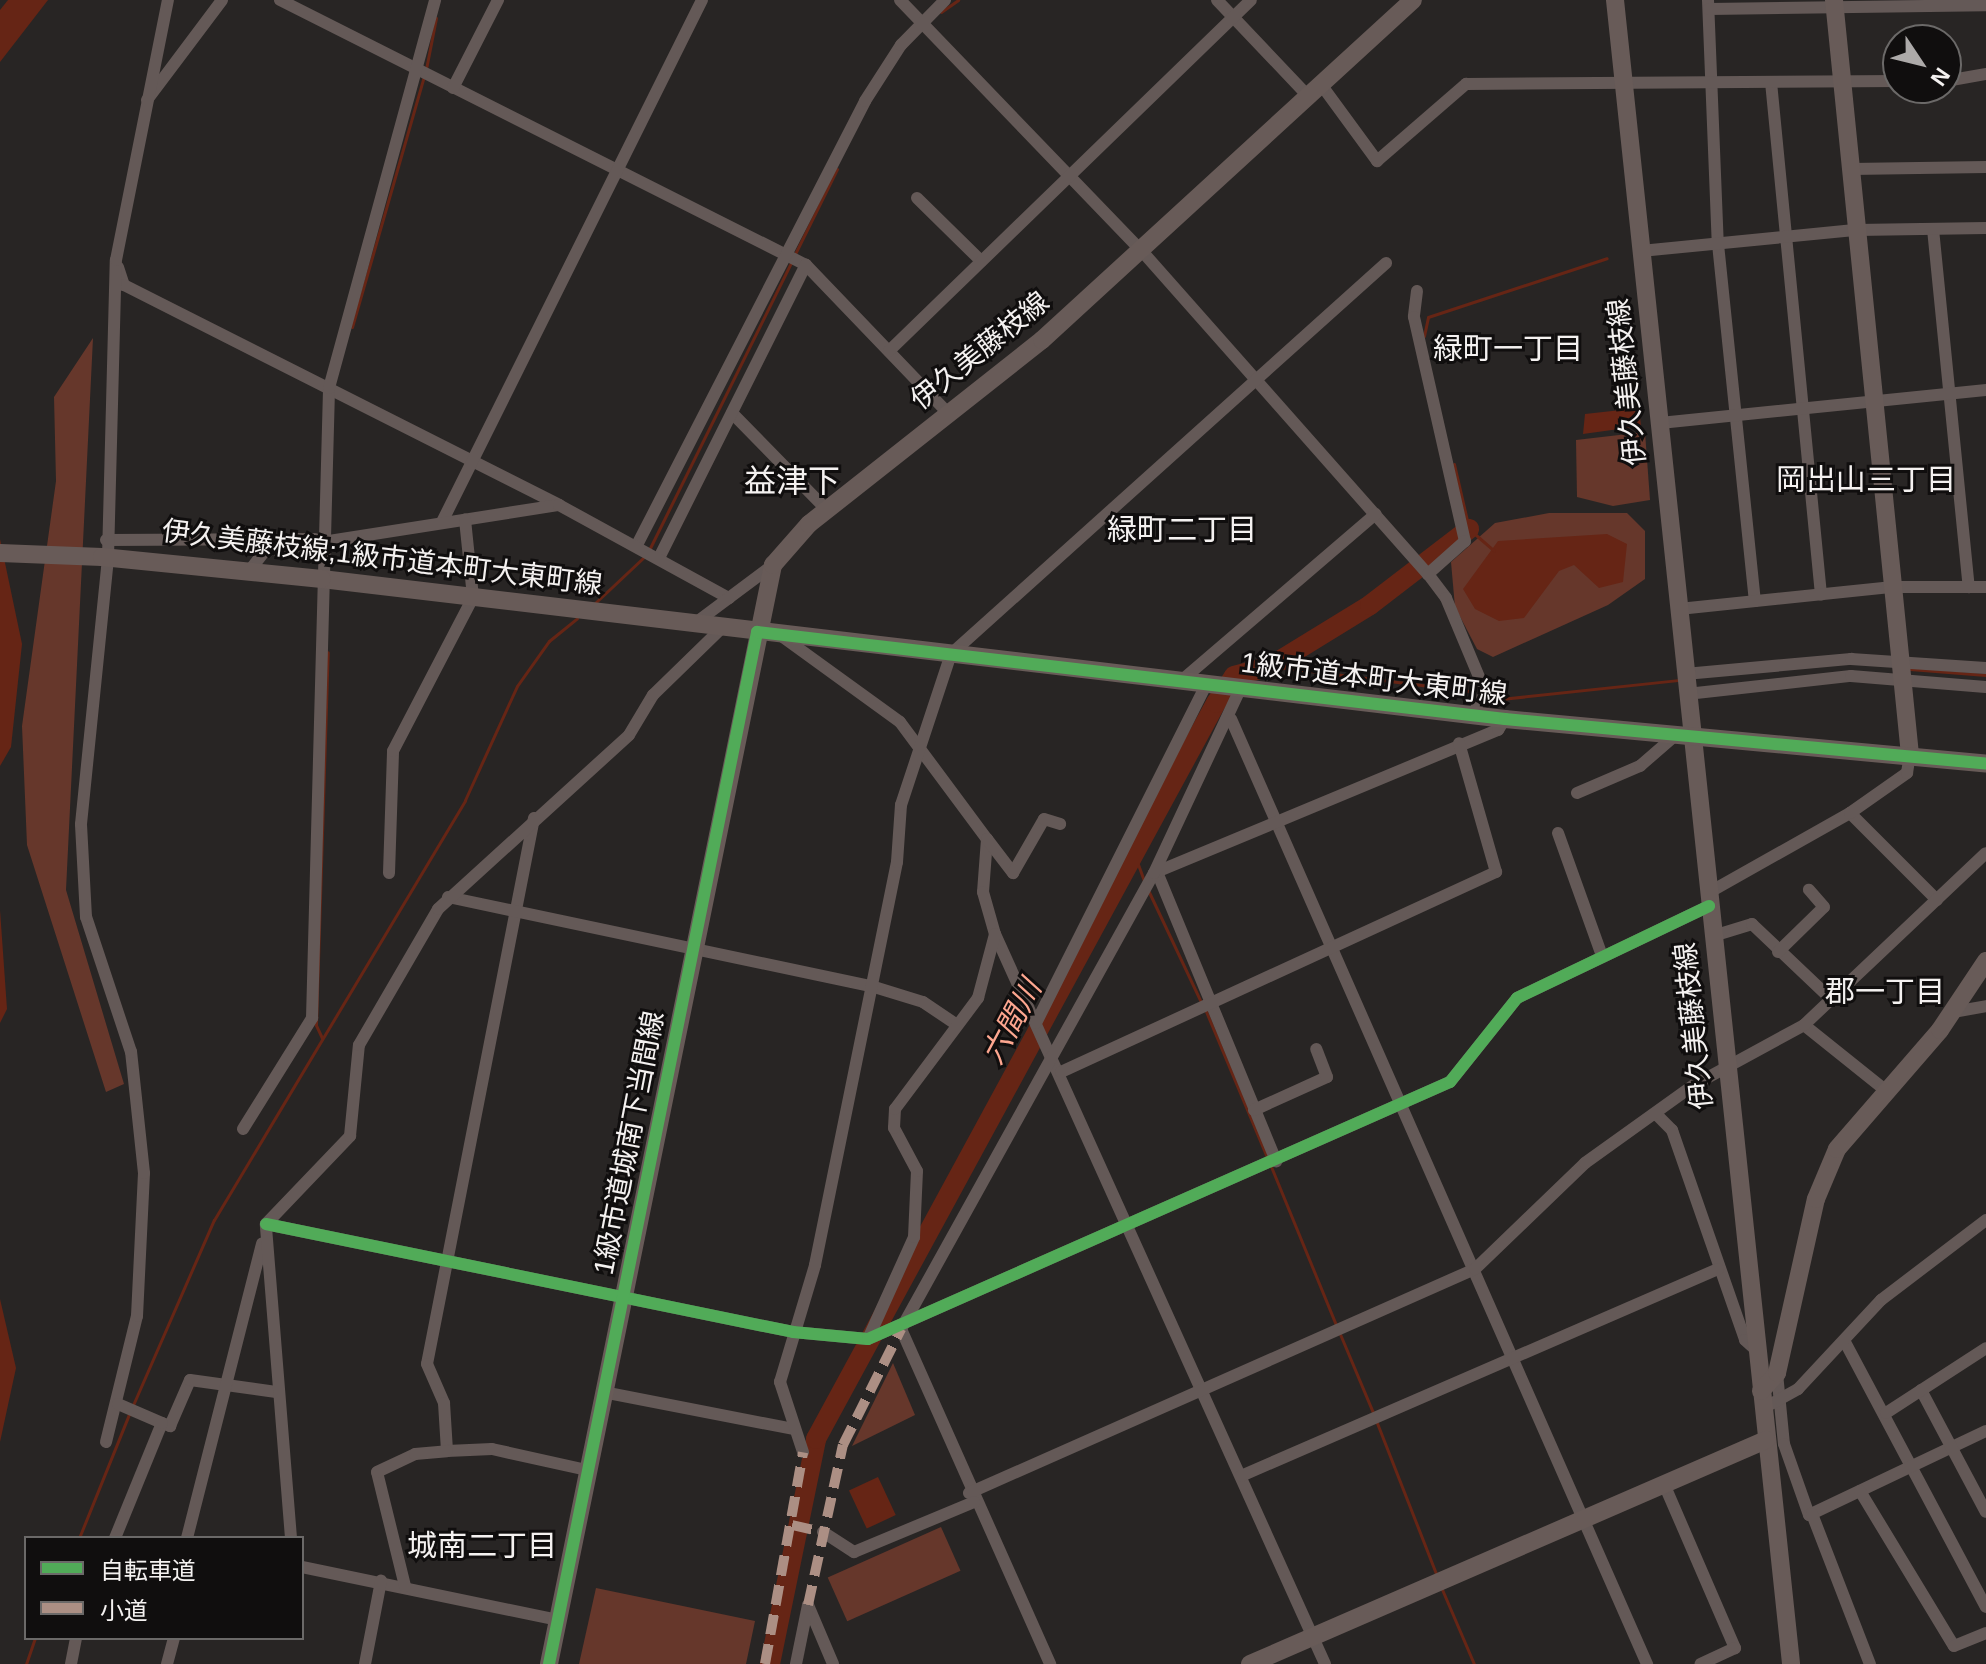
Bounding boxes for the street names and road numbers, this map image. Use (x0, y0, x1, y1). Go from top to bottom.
street label: 伊久美藤枝線 (904, 285, 1056, 417)
street label: 伊久美藤枝線 (1602, 297, 1652, 467)
street label: 伊久美藤枝線;1級市道本町大東町線 (160, 514, 604, 602)
street label: 1級市道本町大東町線 (1239, 646, 1509, 712)
street label: 伊久美藤枝線 (1669, 941, 1719, 1111)
street label: 1級市道城南下当間線 (587, 1008, 671, 1278)

